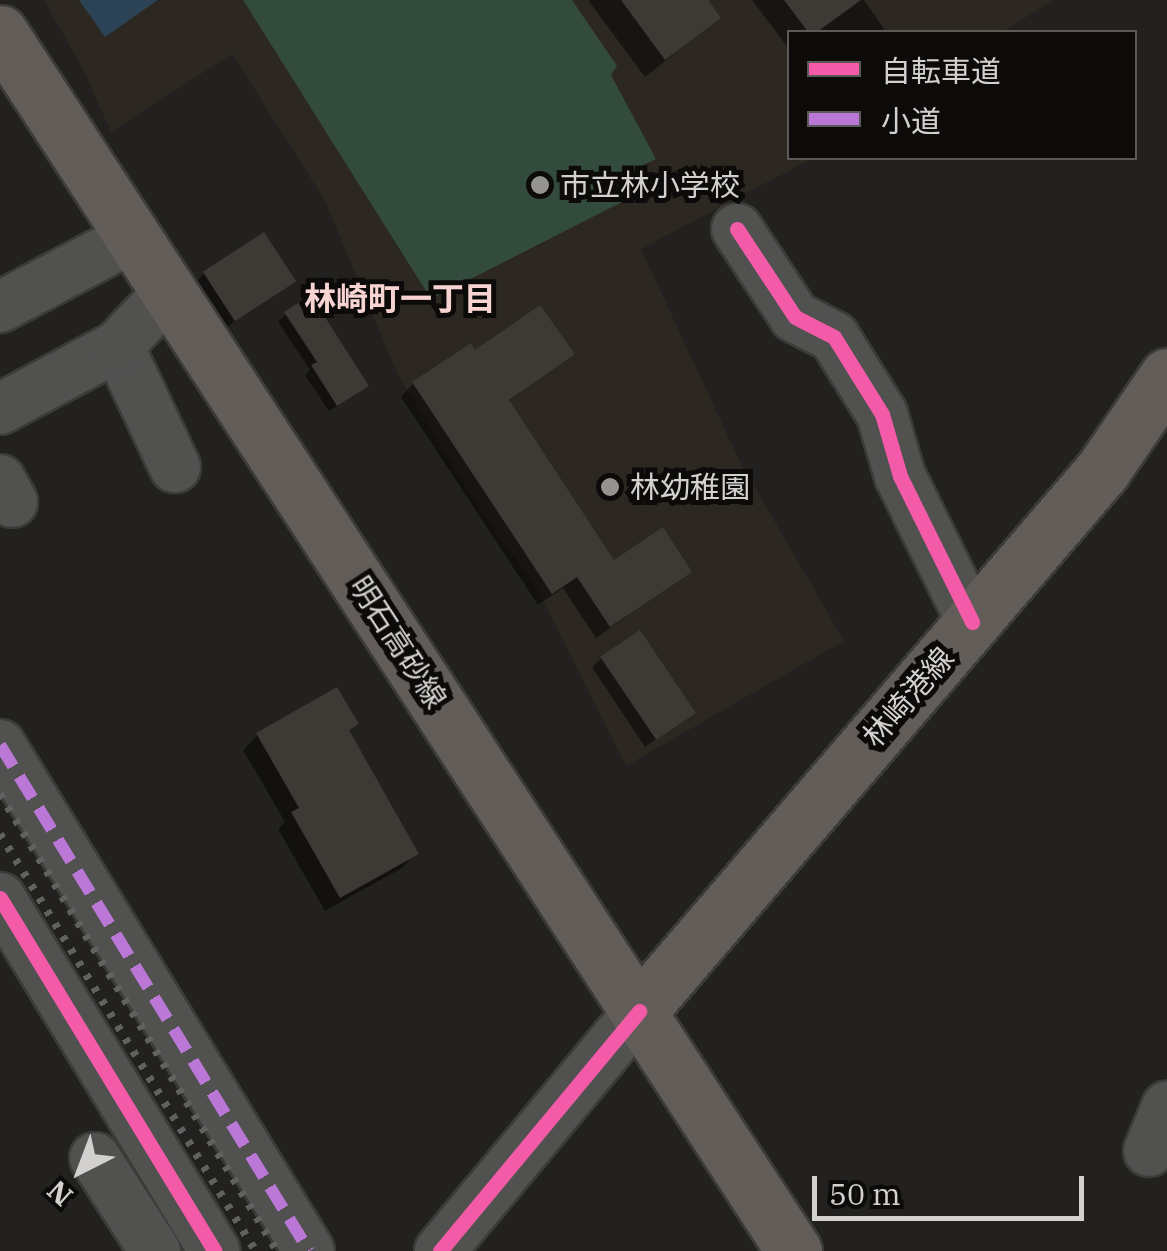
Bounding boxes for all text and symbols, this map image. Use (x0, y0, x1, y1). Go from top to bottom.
legend (787, 30, 1137, 160)
text: 自転車道 (881, 51, 1001, 90)
text: 小道 (881, 101, 941, 140)
place label: 市立林小学校 (560, 167, 740, 203)
marker: 市立林小学校 (529, 174, 551, 196)
district label: 林崎町一丁目 (304, 279, 496, 317)
place label: 林幼稚園 (630, 469, 750, 505)
marker: 林幼稚園 (599, 476, 621, 498)
street label: 明石高砂線 (342, 569, 454, 715)
street label: 林崎港線 (855, 640, 961, 754)
north arrow (30, 1121, 130, 1221)
scale bar (817, 1156, 1090, 1218)
text: N (39, 1173, 80, 1215)
text: 50 m (829, 1174, 901, 1213)

